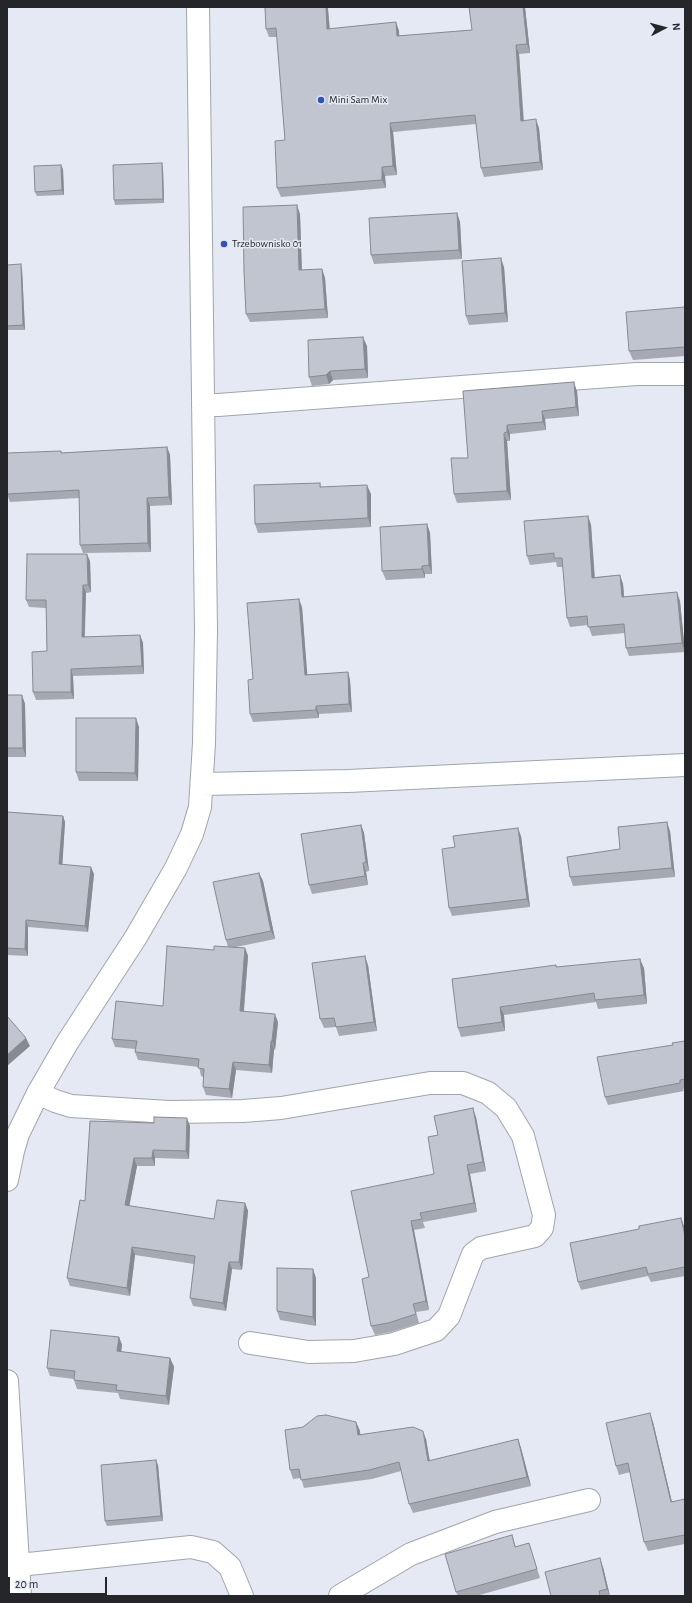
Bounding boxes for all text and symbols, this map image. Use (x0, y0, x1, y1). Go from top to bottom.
north arrow (644, 8, 684, 48)
text: N (671, 22, 682, 31)
place label: Mini Sam Mix (329, 93, 387, 107)
marker: Mini Sam Mix (316, 95, 326, 105)
place label: Trzebownisko 01 (232, 237, 302, 251)
marker: Trzebownisko 01 (219, 239, 229, 249)
scale bar (10, 1569, 109, 1595)
text: 20 m (15, 1578, 38, 1590)

